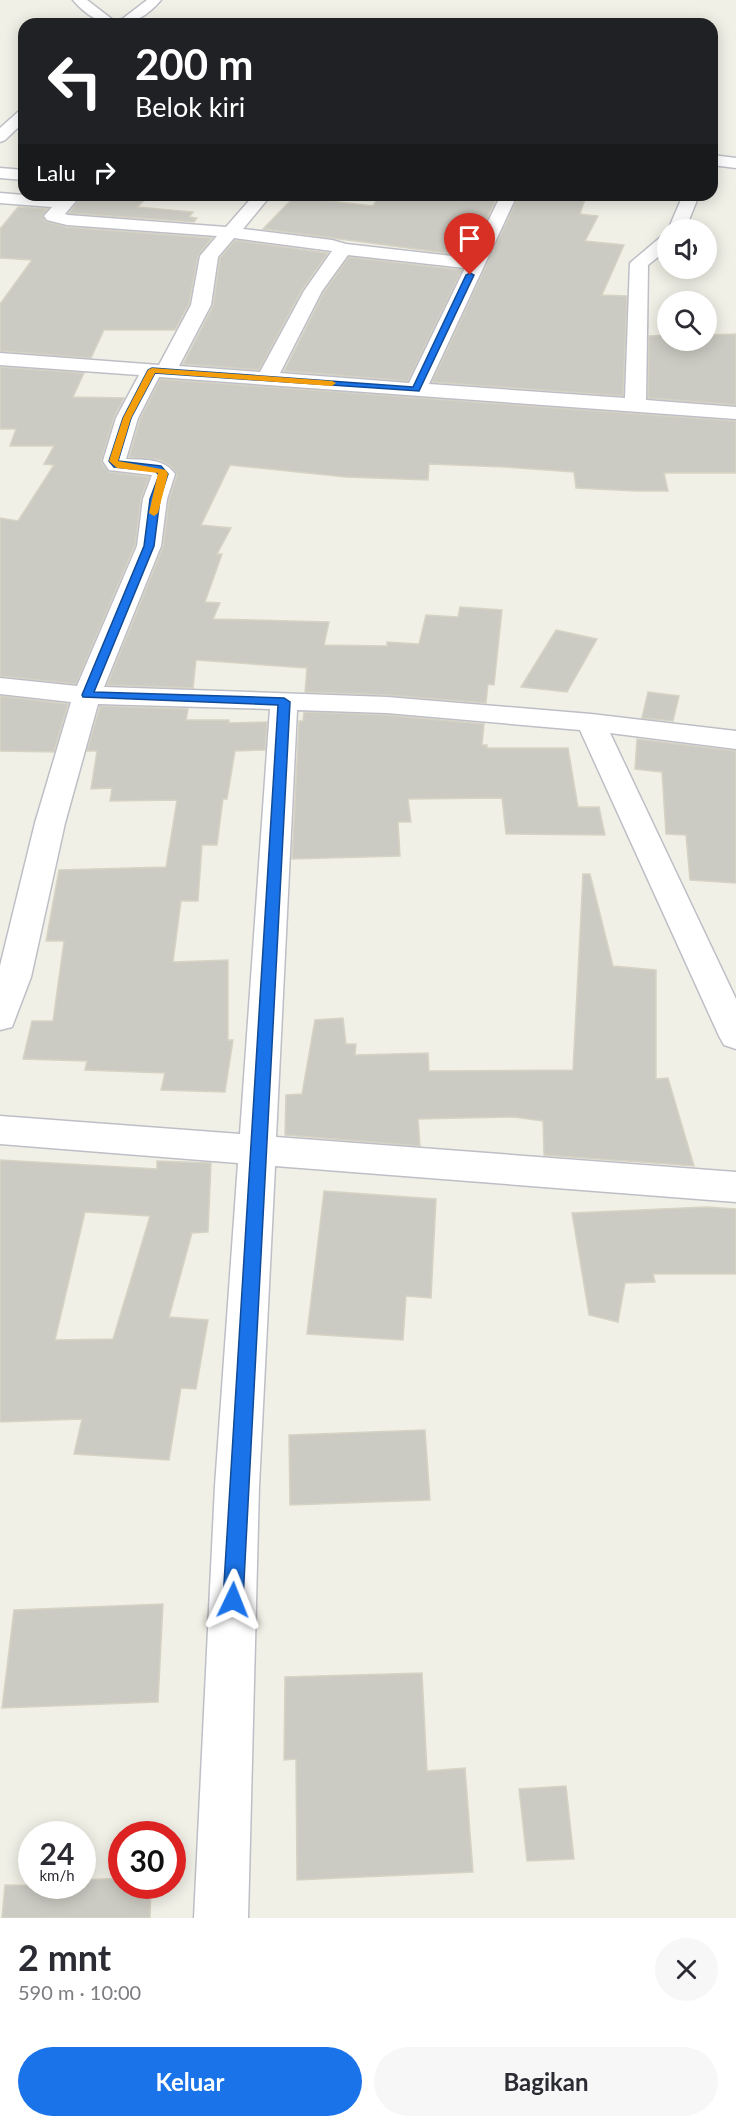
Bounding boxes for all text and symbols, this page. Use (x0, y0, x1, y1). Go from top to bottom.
text: 200 m (135, 39, 253, 89)
icon: left (36, 42, 114, 120)
text: Belok kiri (135, 90, 245, 123)
icon: right (88, 156, 121, 189)
text: Lalu (36, 159, 76, 186)
pin (444, 213, 495, 275)
map controls (657, 219, 717, 351)
button: sound (657, 219, 717, 279)
icon: arrive (453, 222, 486, 255)
button: search (657, 291, 717, 351)
position arrow (201, 1568, 265, 1632)
speed limit sign: 30 (108, 1821, 186, 1899)
text: 24 (40, 1835, 74, 1871)
text: km/h (39, 1866, 75, 1884)
text: 2 mnt (18, 1935, 111, 1979)
button: close (655, 1938, 718, 2001)
text: 590 m · 10:00 (18, 1980, 141, 2004)
button: Keluar (18, 2047, 362, 2116)
button: Bagikan (374, 2047, 718, 2116)

